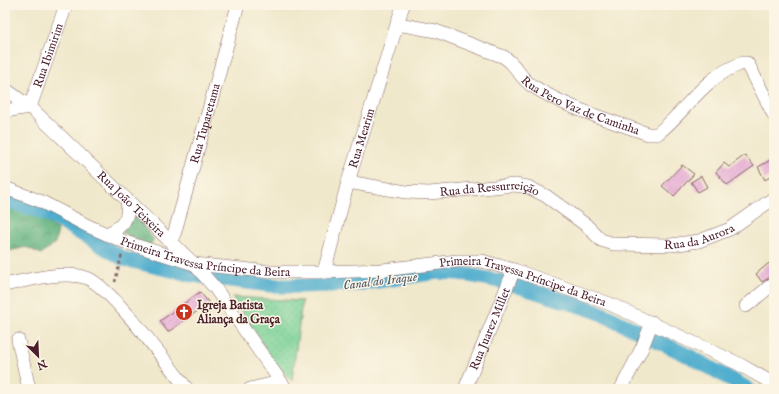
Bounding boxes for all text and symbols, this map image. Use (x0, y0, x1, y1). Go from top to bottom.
street label: Rua Ibimirim (30, 21, 67, 90)
street label: Rua Pero Vaz de Caminha (517, 73, 642, 139)
street label: Rua Tuparetama (187, 81, 224, 165)
street label: Rua Mearim (346, 107, 378, 170)
street label: Rua João Teixeira (94, 168, 169, 241)
street label: Rua da Ressurreição (439, 178, 542, 200)
street label: Rua da Aurora (664, 221, 738, 253)
street label: Primeira Travessa Príncipe da Beira (118, 234, 291, 280)
street label: Primeira Travessa Príncipe da Beira (438, 254, 609, 310)
water label: Canal do Iraque (342, 268, 419, 294)
street label: Rua Juarez Millet (467, 286, 514, 373)
place label: Igreja Batista Aliança da Graça (196, 298, 281, 328)
church icon: Igreja Batista Aliança da Graça (174, 302, 194, 322)
north arrow (18, 336, 58, 376)
text: N (34, 355, 50, 373)

